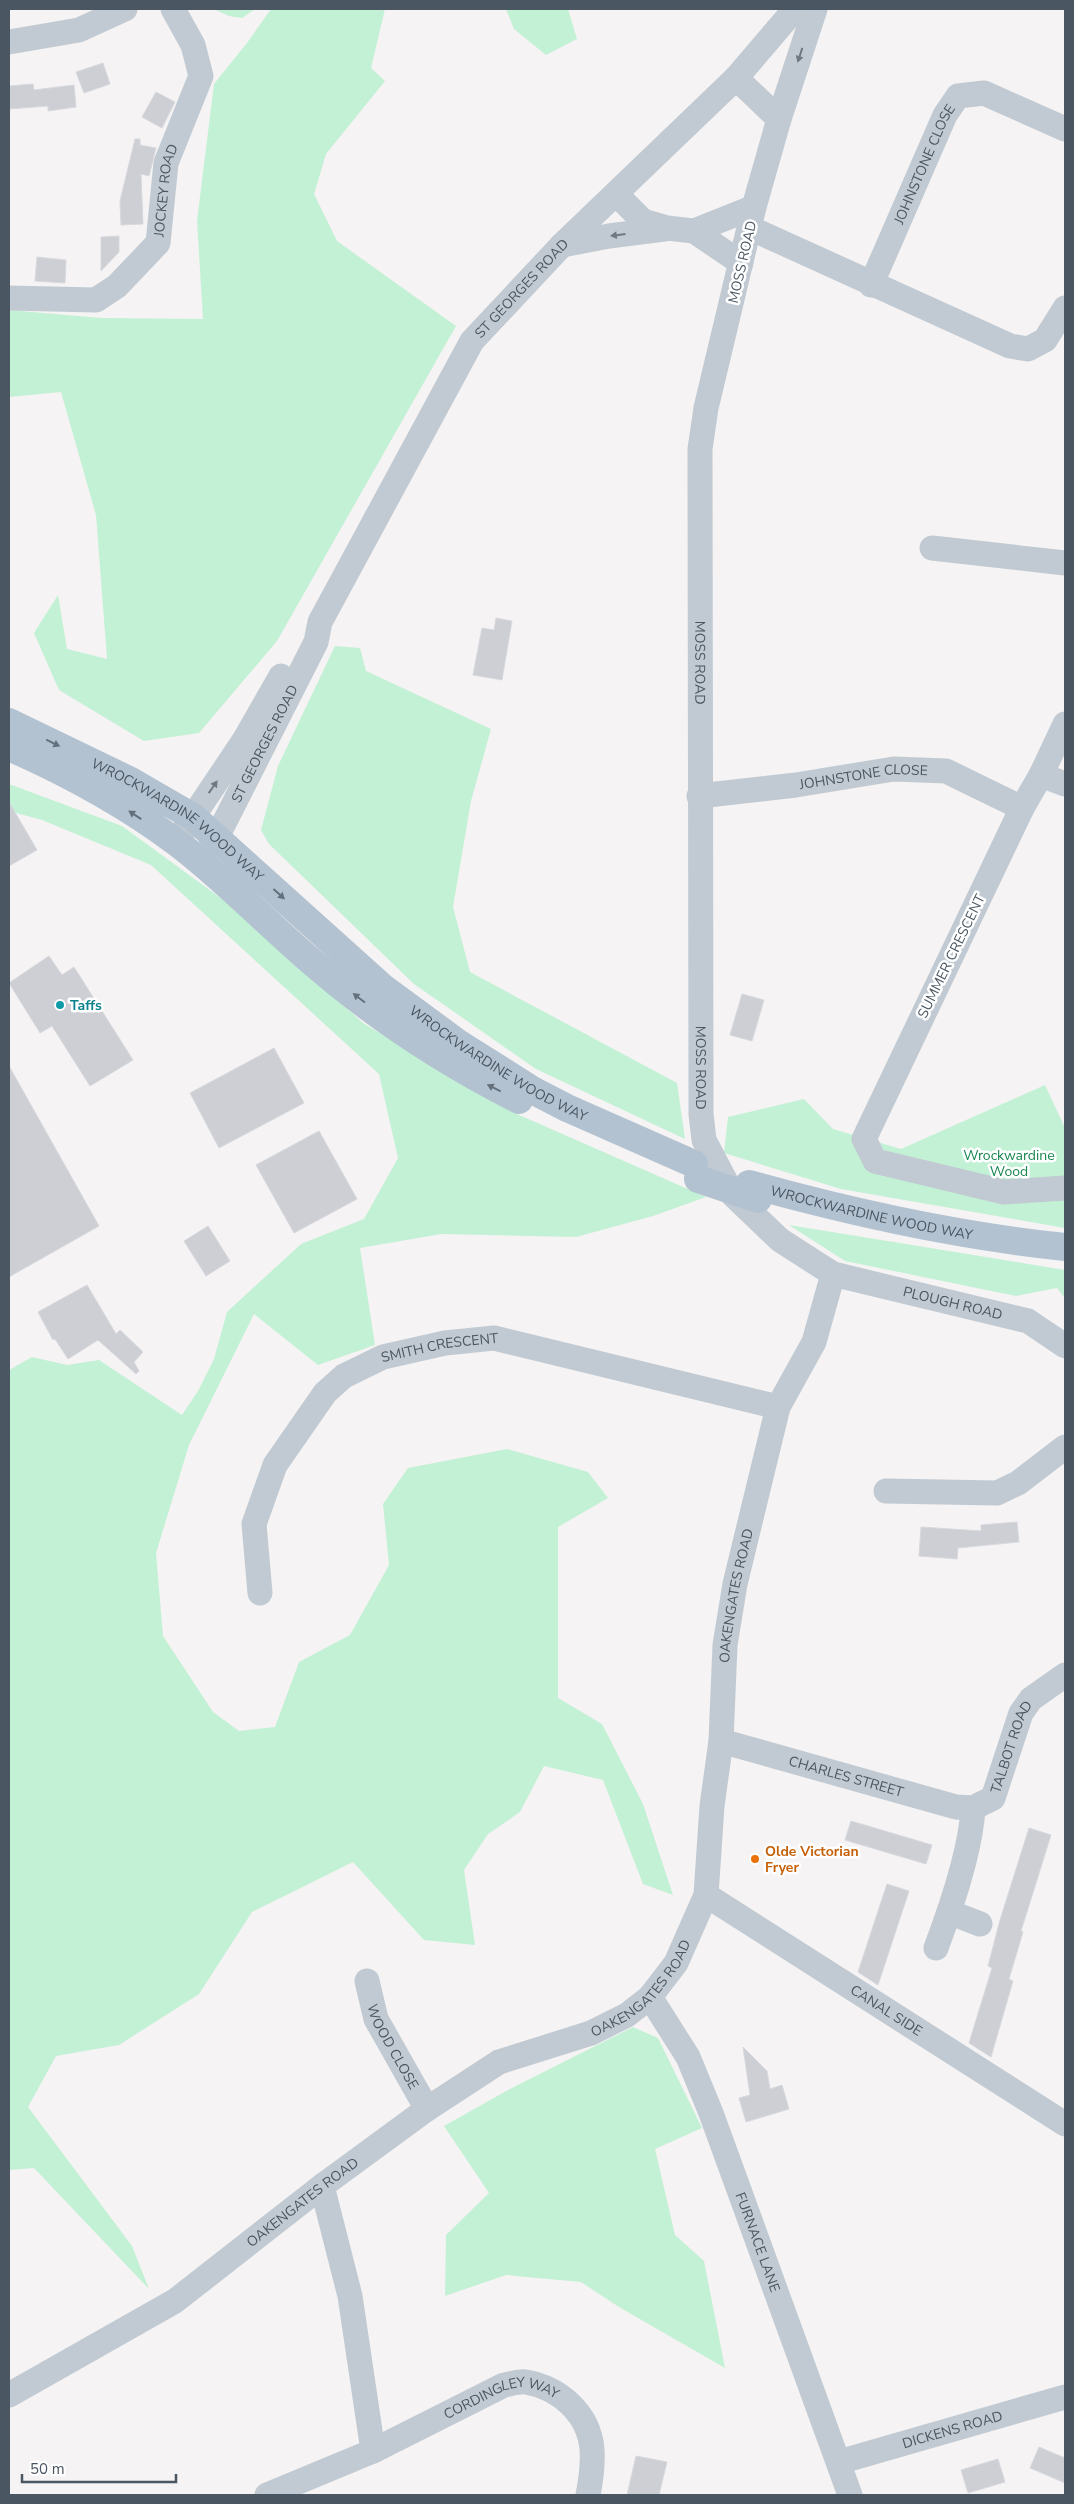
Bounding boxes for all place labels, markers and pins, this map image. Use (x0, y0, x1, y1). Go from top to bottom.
place label: Taffs (70, 996, 102, 1015)
marker: Taffs (54, 999, 66, 1011)
place label: Olde Victorian Fryer (765, 1842, 859, 1877)
marker: Olde Victorian Fryer (749, 1853, 761, 1865)

